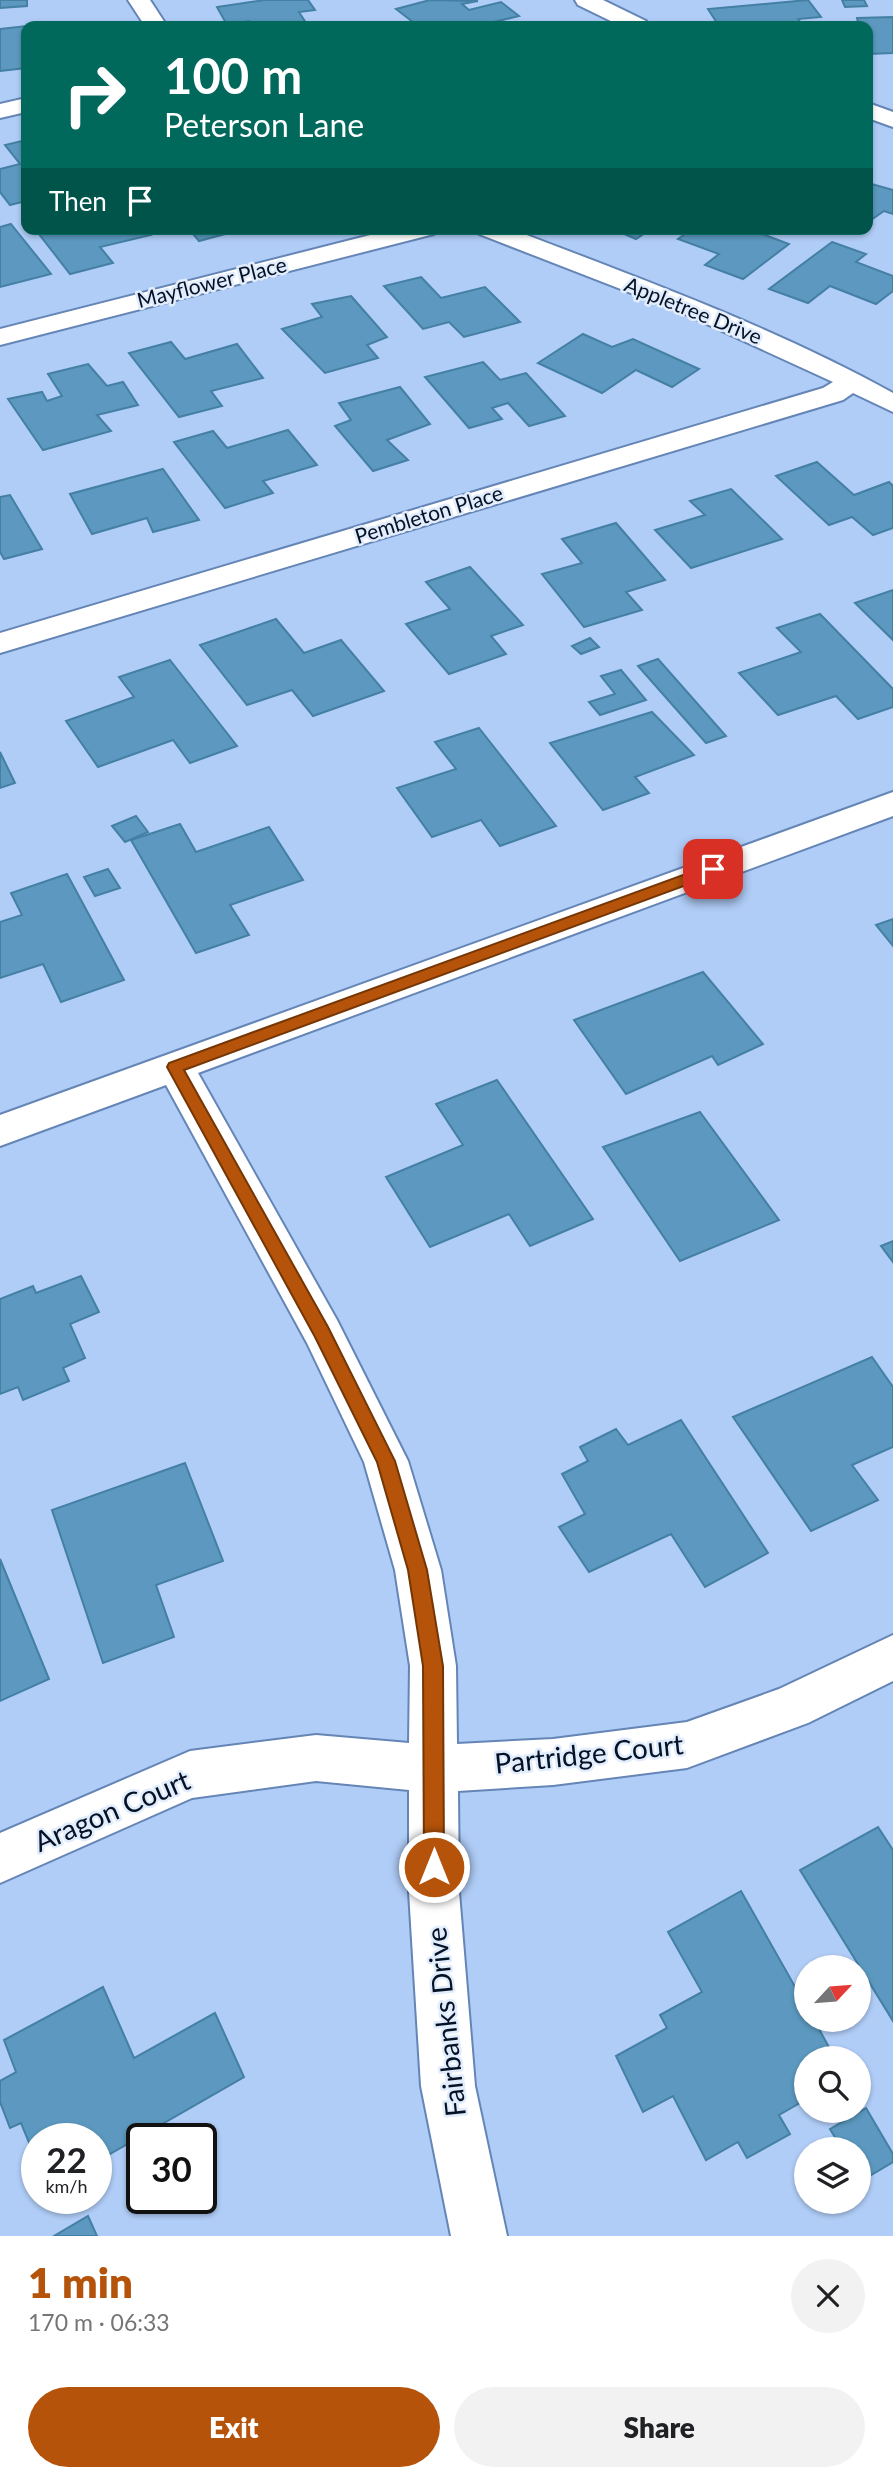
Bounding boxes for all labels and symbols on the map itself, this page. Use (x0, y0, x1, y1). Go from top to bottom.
street label: Mayflower Place (134, 251, 289, 312)
street label: Appletree Drive (621, 271, 766, 349)
street label: Pembleton Place (352, 479, 506, 548)
pin (683, 839, 743, 899)
street label: Partridge Court (493, 1726, 685, 1780)
street label: Aragon Court (29, 1762, 195, 1858)
position arrow (397, 1830, 471, 1904)
street label: Fairbanks Drive (418, 1926, 472, 2118)
north arrow (794, 1955, 872, 2032)
speed limit sign: 30 (126, 2123, 217, 2214)

